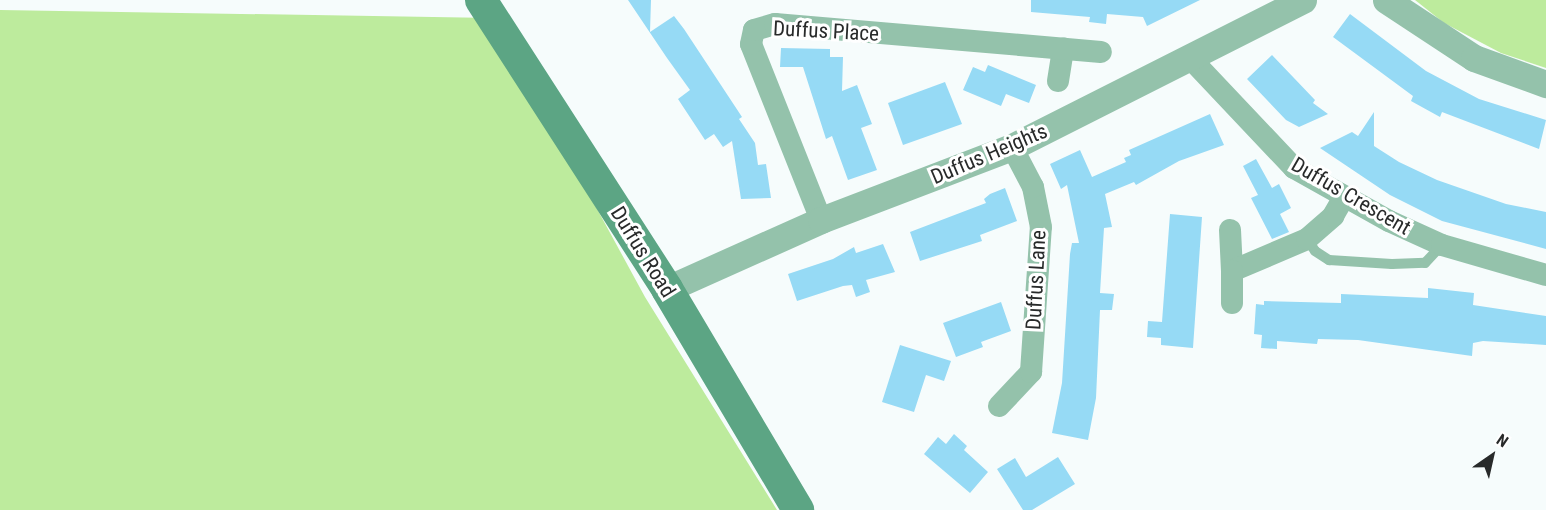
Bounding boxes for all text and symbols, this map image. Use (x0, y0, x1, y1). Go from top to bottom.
street label: Duffus Place (772, 16, 880, 46)
street label: Duffus Heights (927, 118, 1051, 190)
street label: Duffus Crescent (1287, 152, 1415, 240)
street label: Duffus Road (605, 202, 681, 302)
street label: Duffus Lane (1021, 229, 1051, 331)
north arrow (1462, 426, 1522, 486)
text: N (1493, 430, 1512, 451)

